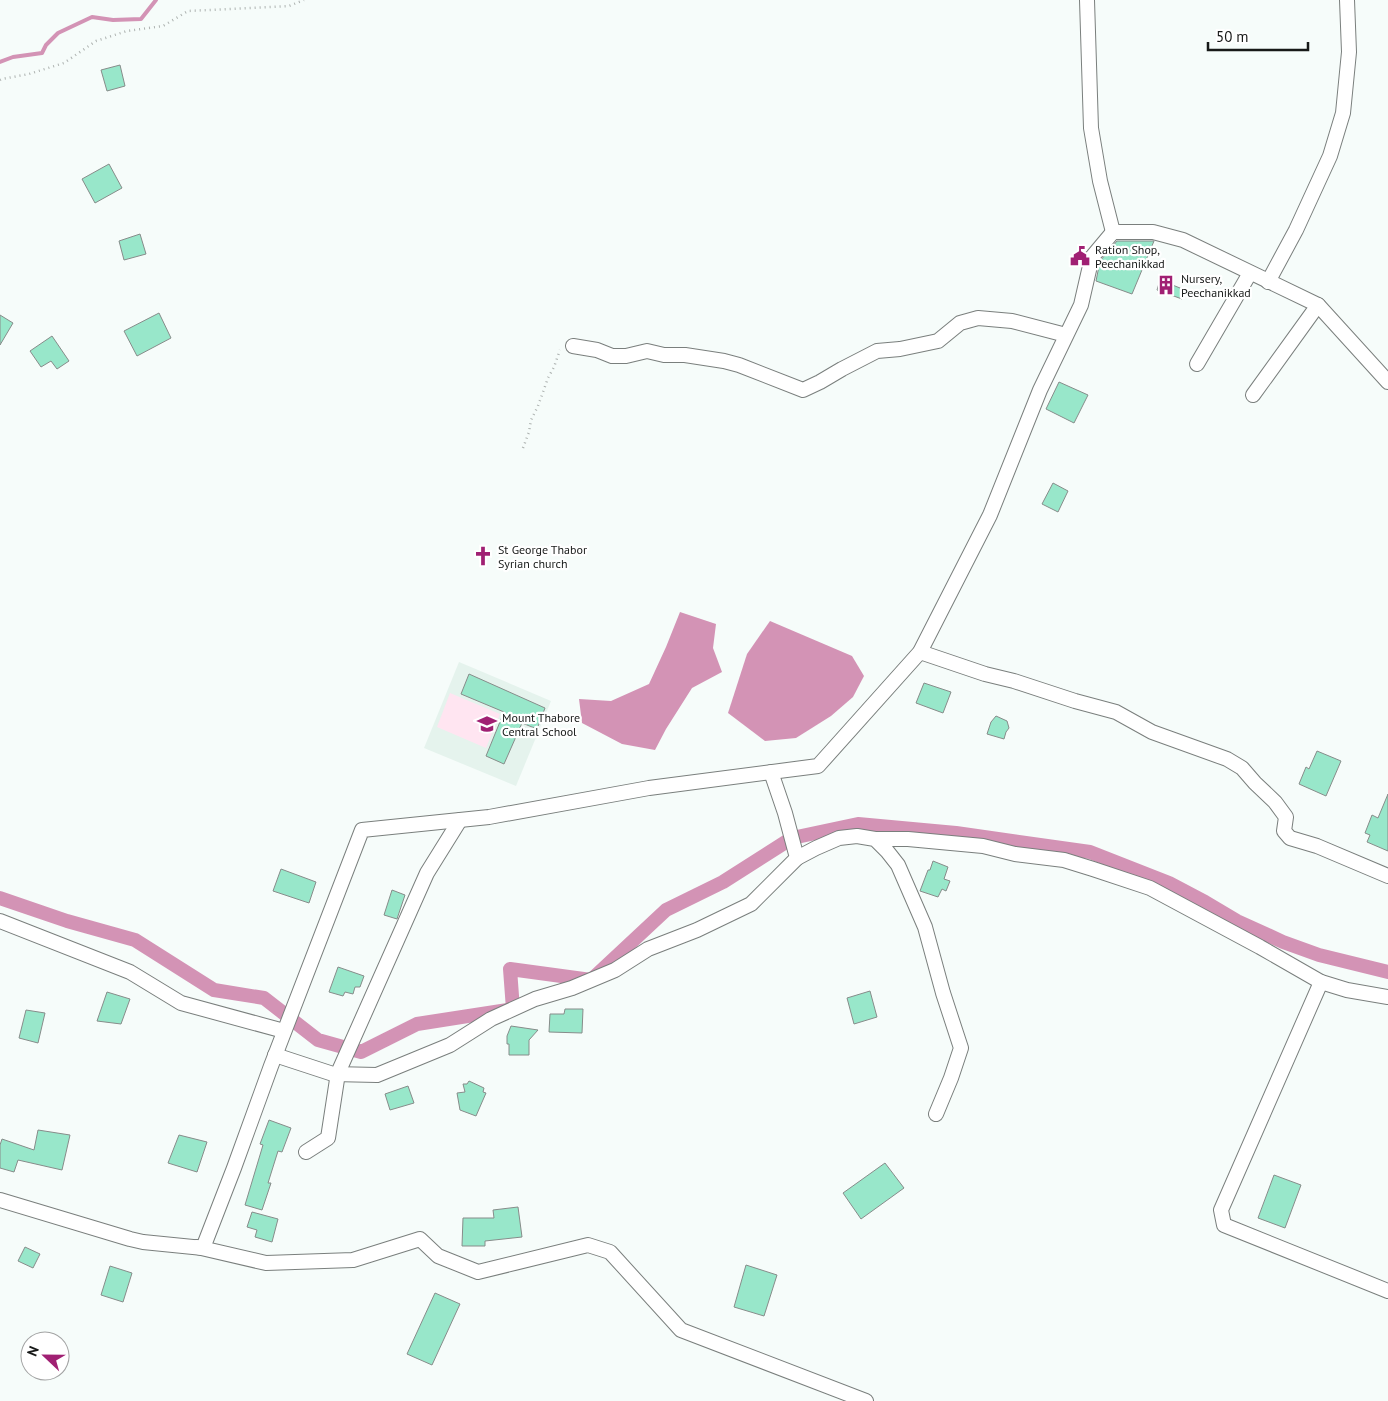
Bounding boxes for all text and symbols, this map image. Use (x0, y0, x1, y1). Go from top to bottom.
scale bar (1208, 20, 1308, 52)
text: 50 m (1216, 27, 1249, 46)
place label: Ration Shop, Peechanikkad (1095, 242, 1165, 271)
public building icon: Ration Shop, Peechanikkad (1069, 245, 1091, 267)
place label: Nursery, Peechanikkad (1181, 271, 1251, 300)
building icon: Nursery, Peechanikkad (1155, 274, 1177, 296)
place label: St George Thabor Syrian church (498, 542, 587, 571)
church icon: St George Thabor Syrian church (472, 545, 494, 567)
place label: Mount Thabore Central School (502, 710, 580, 739)
school or university icon: Mount Thabore Central School (476, 713, 498, 735)
north arrow (20, 1331, 70, 1381)
text: N (23, 1343, 43, 1359)

